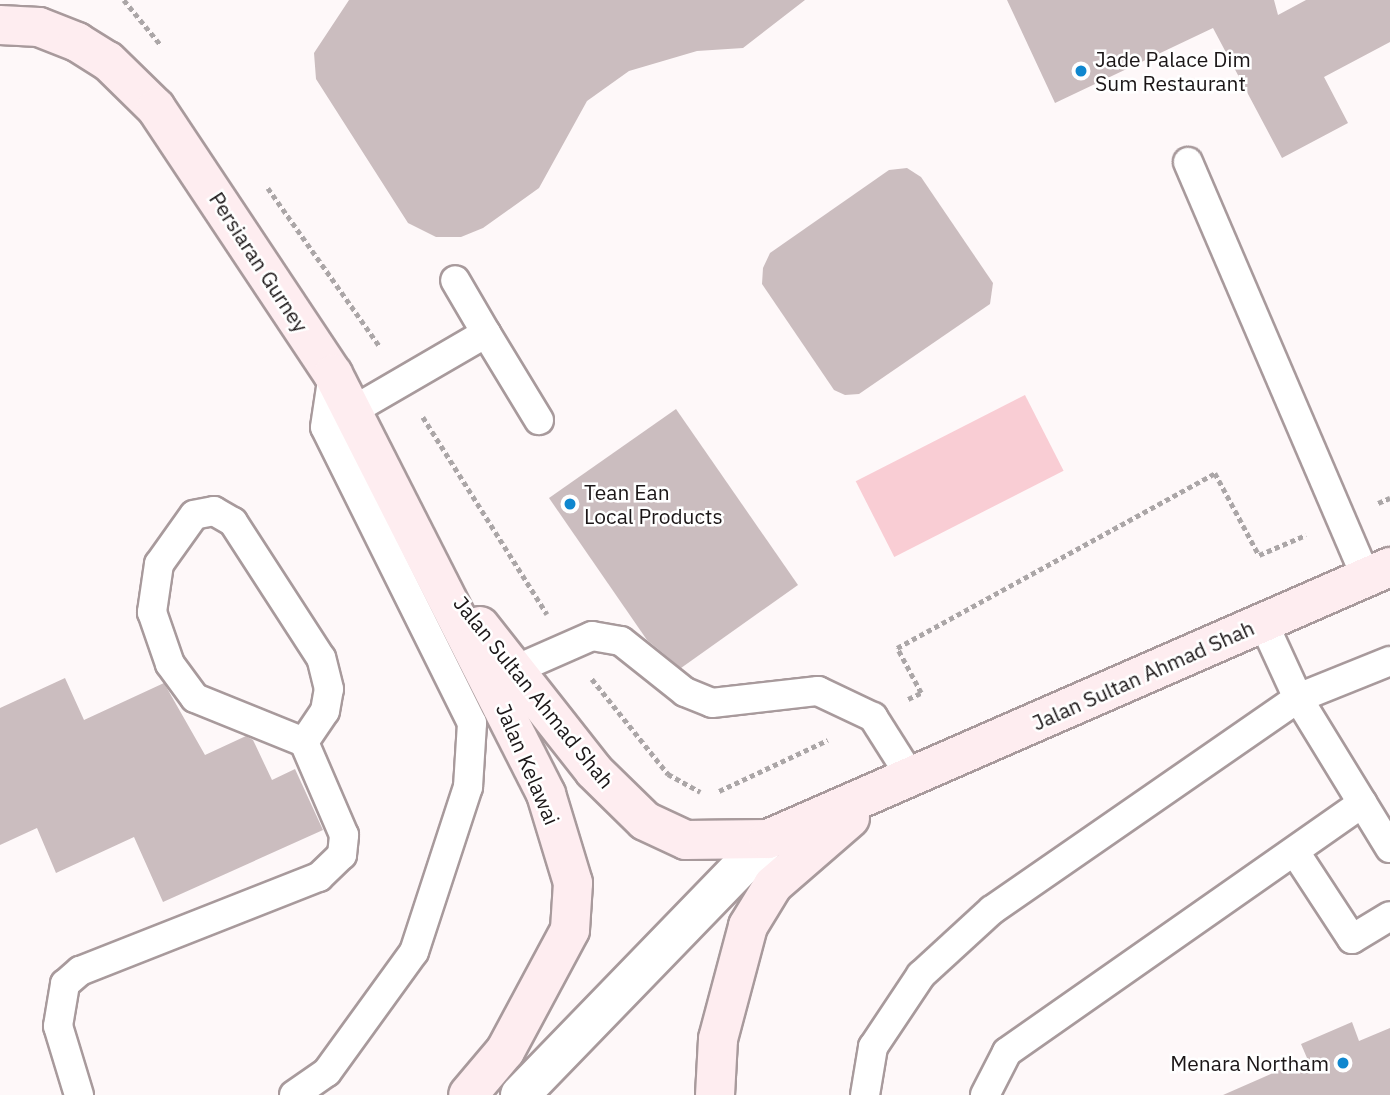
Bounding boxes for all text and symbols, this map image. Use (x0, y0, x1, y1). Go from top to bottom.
place label: Jade Palace Dim Sum Restaurant (1095, 46, 1251, 96)
marker: Jade Palace Dim Sum Restaurant (1073, 63, 1089, 79)
street label: Persiaran Gurney (204, 187, 314, 337)
place label: Tean Ean Local Products (584, 479, 723, 529)
marker: Tean Ean Local Products (562, 496, 578, 512)
street label: Jalan Sultan Ahmad Shah (449, 591, 619, 793)
street label: Jalan Sultan Ahmad Shah (1028, 615, 1258, 735)
street label: Jalan Kelawai (491, 700, 565, 828)
place label: Menara Northam (1170, 1050, 1329, 1076)
marker: Menara Northam (1335, 1055, 1351, 1071)

